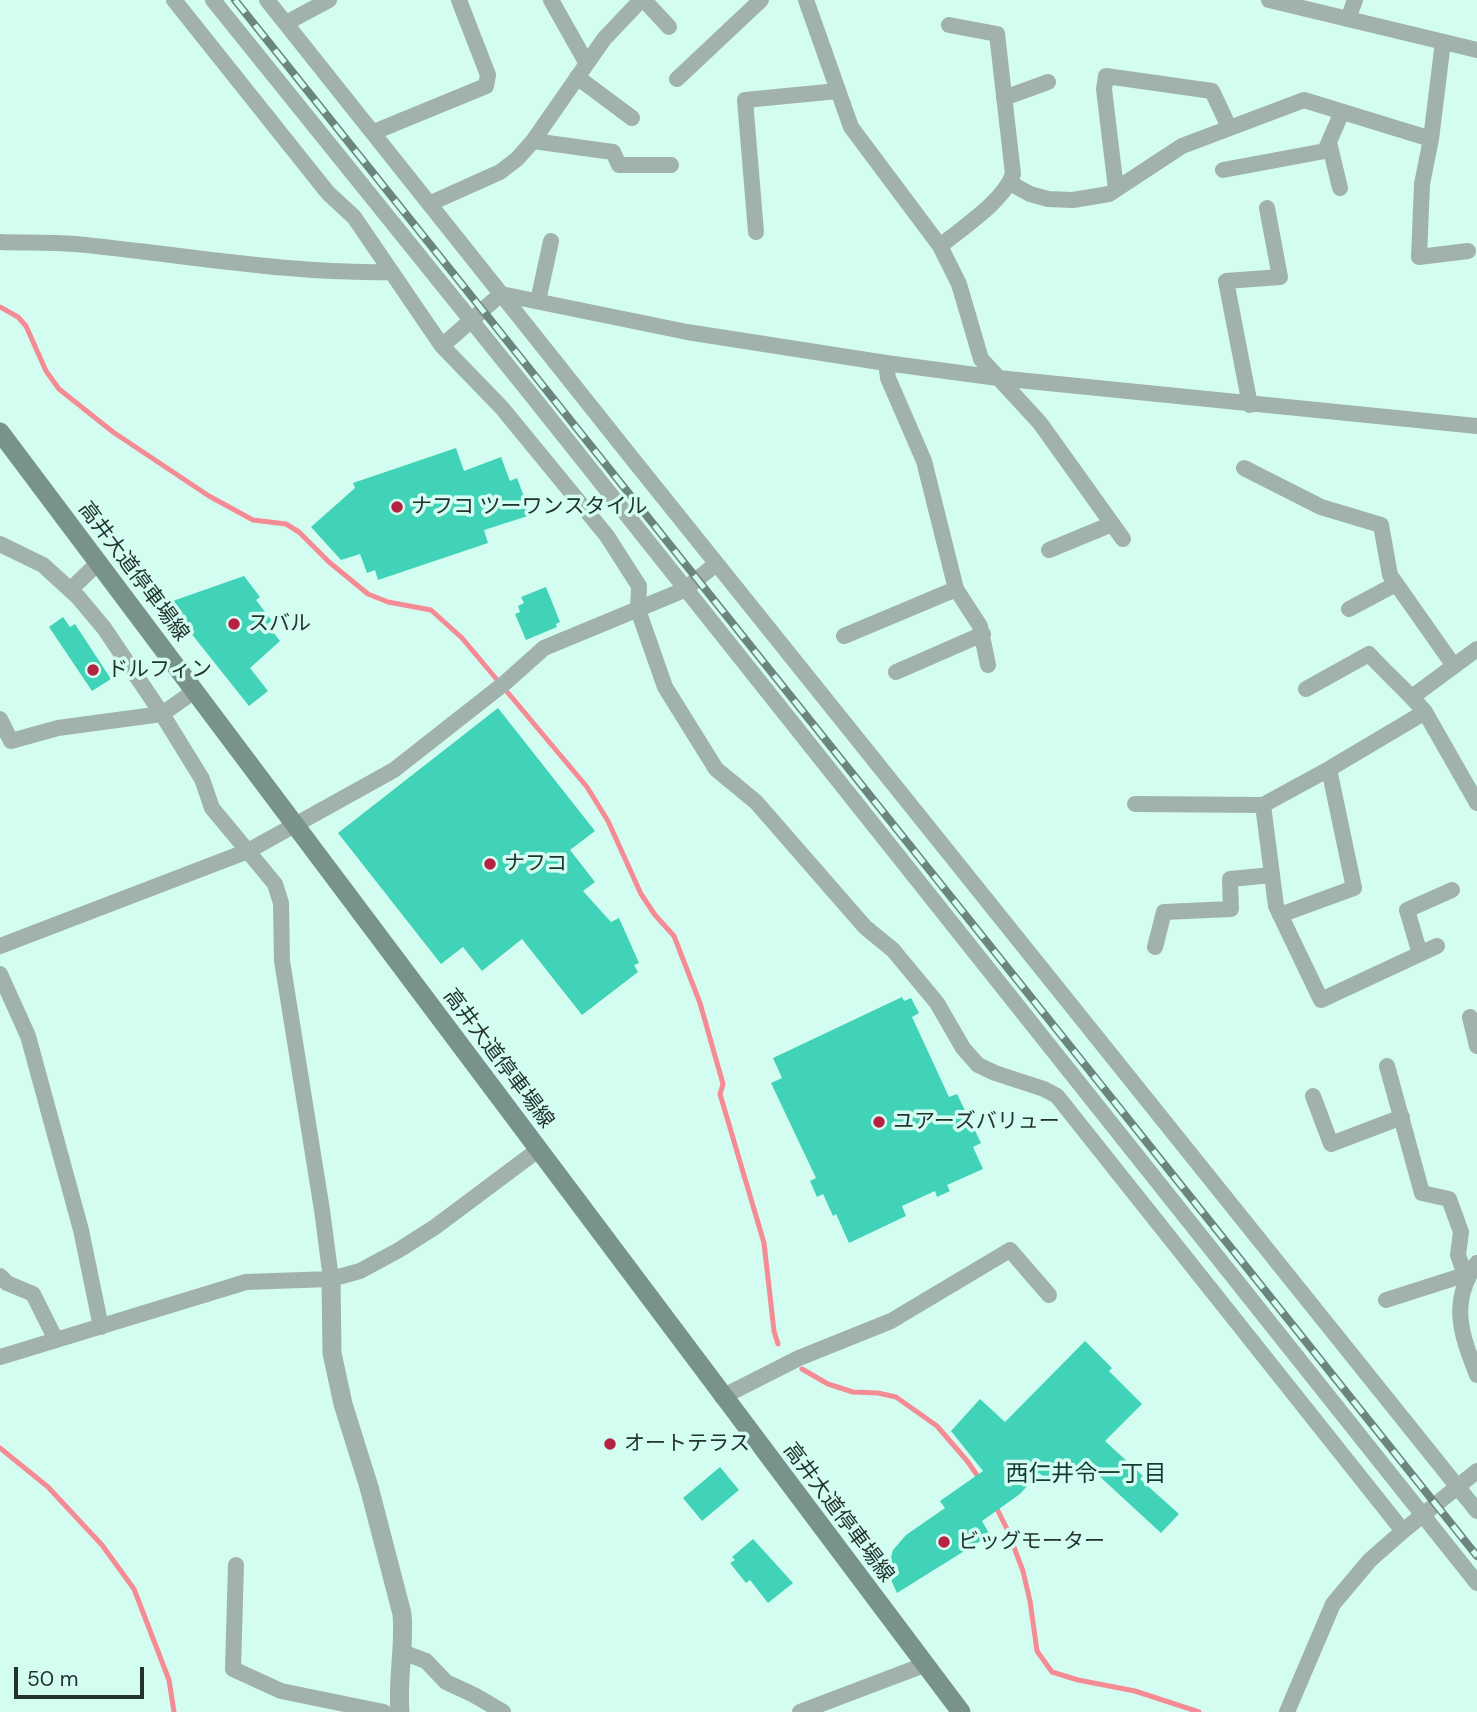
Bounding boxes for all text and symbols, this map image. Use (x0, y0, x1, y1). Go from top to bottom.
place label: ナフコ ツーワンスタイル (411, 494, 648, 520)
street label: 高井大道停車場線 (72, 497, 194, 647)
marker: ナフコ ツーワンスタイル (389, 499, 405, 515)
place label: スバル (248, 611, 311, 637)
marker: スバル (226, 616, 242, 632)
place label: ドルフィン (107, 657, 212, 683)
marker: ドルフィン (85, 662, 101, 678)
place label: ナフコ (504, 851, 567, 877)
marker: ナフコ (482, 856, 498, 872)
street label: 高井大道停車場線 (437, 984, 559, 1134)
place label: ユアーズバリュー (893, 1109, 1060, 1135)
marker: ユアーズバリュー (871, 1114, 887, 1130)
place label: オートテラス (624, 1431, 750, 1457)
marker: オートテラス (602, 1436, 618, 1452)
street label: 高井大道停車場線 (777, 1438, 899, 1588)
district label: 西仁井令一丁目 (1006, 1461, 1166, 1489)
place label: ビッグモーター (958, 1529, 1105, 1555)
marker: ビッグモーター (936, 1534, 952, 1550)
scale bar (18, 1652, 147, 1696)
text: 50 m (27, 1665, 78, 1693)

